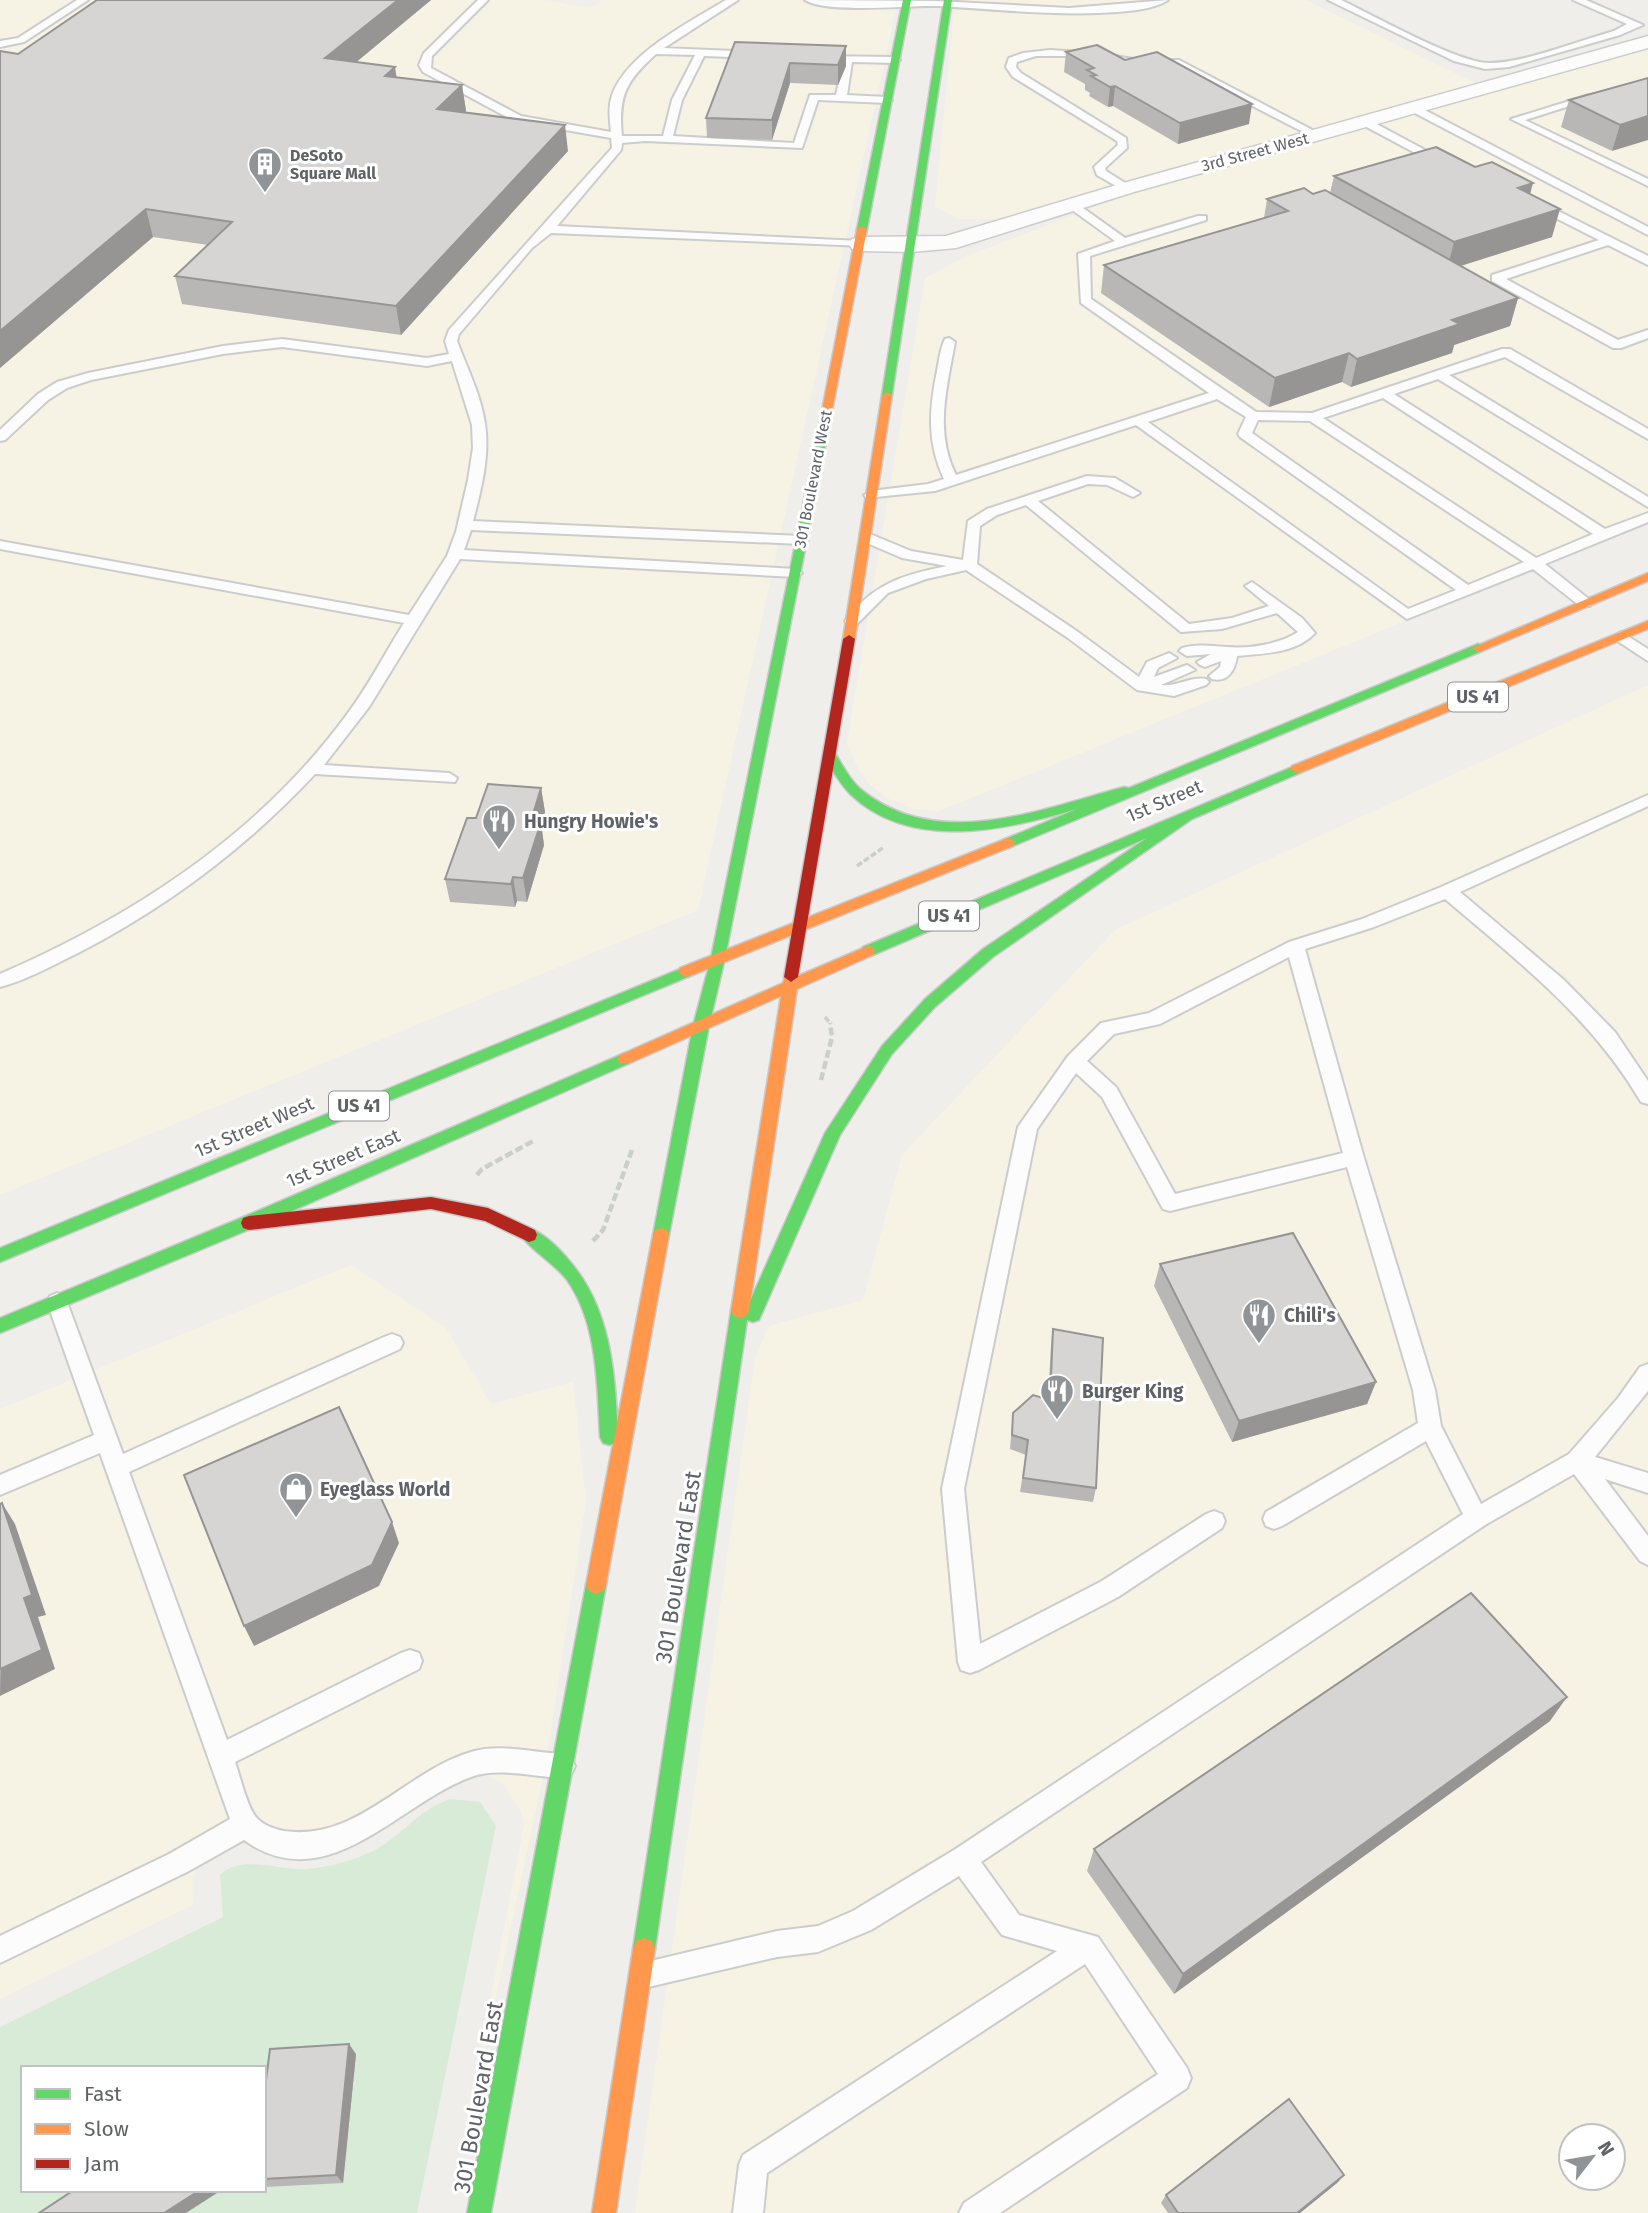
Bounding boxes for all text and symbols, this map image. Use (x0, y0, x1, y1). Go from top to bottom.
street label: 3rd Street West (1199, 129, 1311, 175)
building icon: DeSoto Square Mall (246, 145, 284, 194)
place label: DeSoto Square Mall (290, 146, 376, 183)
street label: 301 Boulevard West (790, 408, 836, 550)
road number: US 41 (1448, 682, 1508, 712)
street label: 1st Street (1122, 775, 1206, 827)
restaurant icon: Hungry Howie's (480, 802, 518, 851)
place label: Hungry Howie's (524, 810, 658, 833)
road number: US 41 (919, 902, 979, 931)
street label: 1st Street West (191, 1092, 317, 1162)
road number: US 41 (329, 1092, 389, 1120)
street label: 1st Street East (283, 1124, 403, 1192)
restaurant icon: Chili's (1240, 1296, 1278, 1345)
place label: Chili's (1284, 1304, 1336, 1327)
restaurant icon: Burger King (1038, 1372, 1076, 1421)
place label: Burger King (1082, 1380, 1184, 1403)
street label: 301 Boulevard East (649, 1468, 707, 1665)
shop icon: Eyeglass World (277, 1470, 315, 1519)
place label: Eyeglass World (320, 1478, 450, 1501)
street label: 301 Boulevard East (447, 1998, 509, 2195)
legend (21, 2066, 266, 2192)
text: Fast (84, 2081, 122, 2107)
text: Slow (84, 2116, 129, 2142)
north arrow (1557, 2122, 1627, 2192)
text: N (1593, 2137, 1619, 2160)
text: Jam (84, 2151, 120, 2177)

